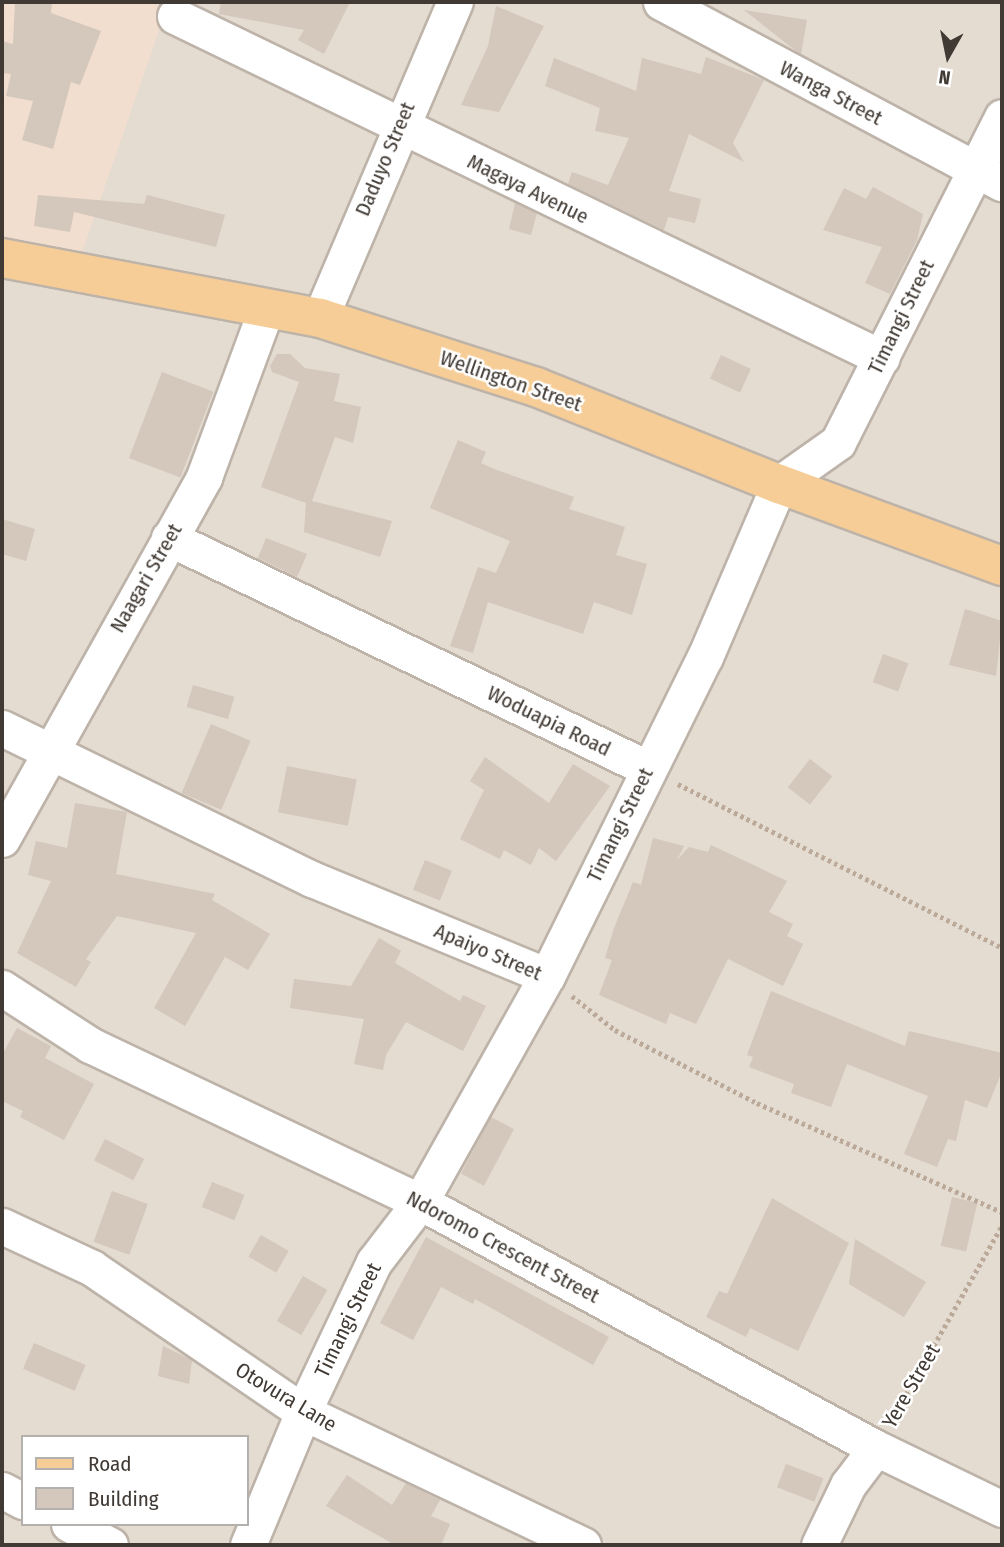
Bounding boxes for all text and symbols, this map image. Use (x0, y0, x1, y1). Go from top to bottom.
north arrow (913, 21, 983, 91)
street label: Wanga Street (775, 55, 887, 131)
text: N (937, 65, 952, 89)
street label: Daduyo Street (350, 98, 420, 220)
street label: Magaya Avenue (463, 149, 593, 229)
street label: Timangi Street (862, 256, 940, 378)
street label: Wellington Street (437, 345, 585, 417)
street label: Naagari Street (105, 519, 187, 637)
street label: Woduapia Road (483, 680, 615, 762)
street label: Timangi Street (581, 764, 659, 886)
street label: Apaiyo Street (430, 918, 546, 986)
street label: Ndoromo Crescent Street (402, 1185, 604, 1309)
street label: Timangi Street (309, 1259, 387, 1381)
street label: Yere Street (877, 1339, 945, 1433)
street label: Otovura Lane (231, 1357, 341, 1437)
legend (21, 1435, 248, 1526)
text: Road (88, 1451, 132, 1477)
text: Building (88, 1486, 159, 1512)

